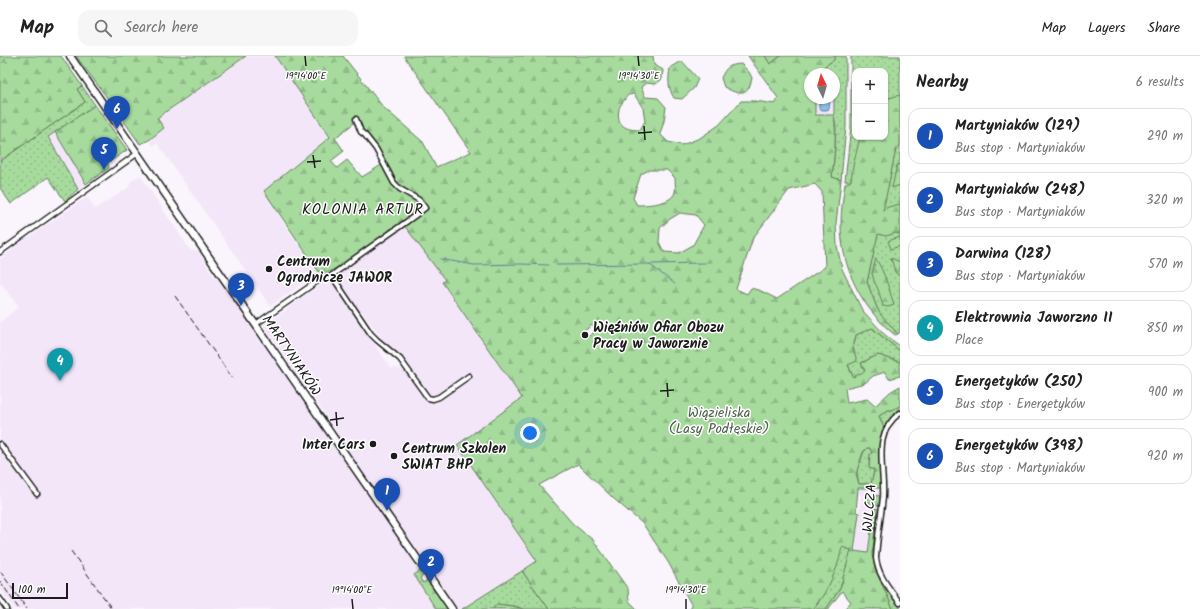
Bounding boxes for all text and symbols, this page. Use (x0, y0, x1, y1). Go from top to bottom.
search box (78, 10, 358, 46)
text: Map (20, 13, 54, 43)
text: Search here (124, 16, 198, 40)
icon: search (92, 17, 114, 39)
text: Map (1042, 17, 1066, 39)
text: Layers (1088, 17, 1126, 39)
text: Share (1148, 17, 1180, 39)
text: 19°14'00"E (286, 68, 327, 84)
text: 19°14'30"E (618, 68, 661, 84)
north arrow (804, 68, 840, 104)
map controls (852, 68, 888, 140)
button: + (852, 68, 888, 104)
text: Nearby (916, 69, 968, 96)
text: 6 results (1136, 72, 1184, 93)
pin: 6 (104, 96, 130, 129)
button: − (852, 104, 888, 140)
text: Martyniaków (129) (955, 114, 1080, 138)
text: 1 (928, 126, 932, 147)
text: 290 m (1147, 126, 1183, 147)
pin: 5 (91, 137, 117, 170)
text: Bus stop · Martyniaków (955, 138, 1085, 159)
text: Martyniaków (248) (955, 178, 1085, 202)
text: 2 (926, 190, 934, 211)
text: 320 m (1146, 190, 1183, 211)
district label: KOLONIA ARTUR (302, 198, 424, 222)
text: Bus stop · Martyniaków (955, 202, 1085, 223)
text: Darwina (128) (955, 242, 1052, 266)
place label: Centrum Ogrodnicze JAWOR (277, 251, 393, 289)
text: 3 (926, 254, 934, 275)
text: 570 m (1148, 254, 1183, 275)
marker: Centrum Ogrodnicze JAWOR (264, 264, 274, 274)
text: Bus stop · Martyniaków (955, 266, 1085, 287)
pin: 3 (228, 273, 254, 306)
text: Elektrownia Jaworzno II (955, 306, 1113, 330)
street label: MARTYNIAKÓW (256, 311, 326, 400)
place label: Więźniów Ofiar Obozu Pracy w Jaworznie (593, 317, 724, 355)
text: 4 (926, 318, 934, 339)
text: 850 m (1146, 318, 1183, 339)
marker: Więźniów Ofiar Obozu Pracy w Jaworznie (580, 330, 590, 340)
text: Place (955, 330, 983, 351)
pin: 4 (47, 348, 73, 381)
text: Energetyków (250) (955, 370, 1083, 394)
text: 5 (927, 382, 933, 403)
text: 900 m (1148, 382, 1183, 403)
text: Bus stop · Energetyków (955, 394, 1085, 415)
park label: Wiązieliska (Lasy Podłęskie) (669, 402, 769, 440)
your location (520, 423, 540, 443)
place label: Inter Cars (302, 434, 365, 456)
text: Energetyków (398) (955, 434, 1084, 458)
place label: Centrum Szkolen SWIAT BHP (402, 438, 507, 476)
marker: Inter Cars (368, 439, 378, 449)
text: 6 (926, 446, 934, 467)
text: 920 m (1147, 446, 1183, 467)
marker: Centrum Szkolen SWIAT BHP (389, 451, 399, 461)
text: Bus stop · Martyniaków (955, 458, 1085, 479)
pin: 1 (374, 478, 400, 511)
street label: WILCZA (857, 483, 883, 533)
pin: 2 (418, 549, 444, 582)
scale bar (12, 581, 68, 600)
text: 100 m (18, 581, 46, 599)
text: 19°14'00"E (332, 582, 373, 598)
text: 19°14'30"E (665, 582, 708, 598)

